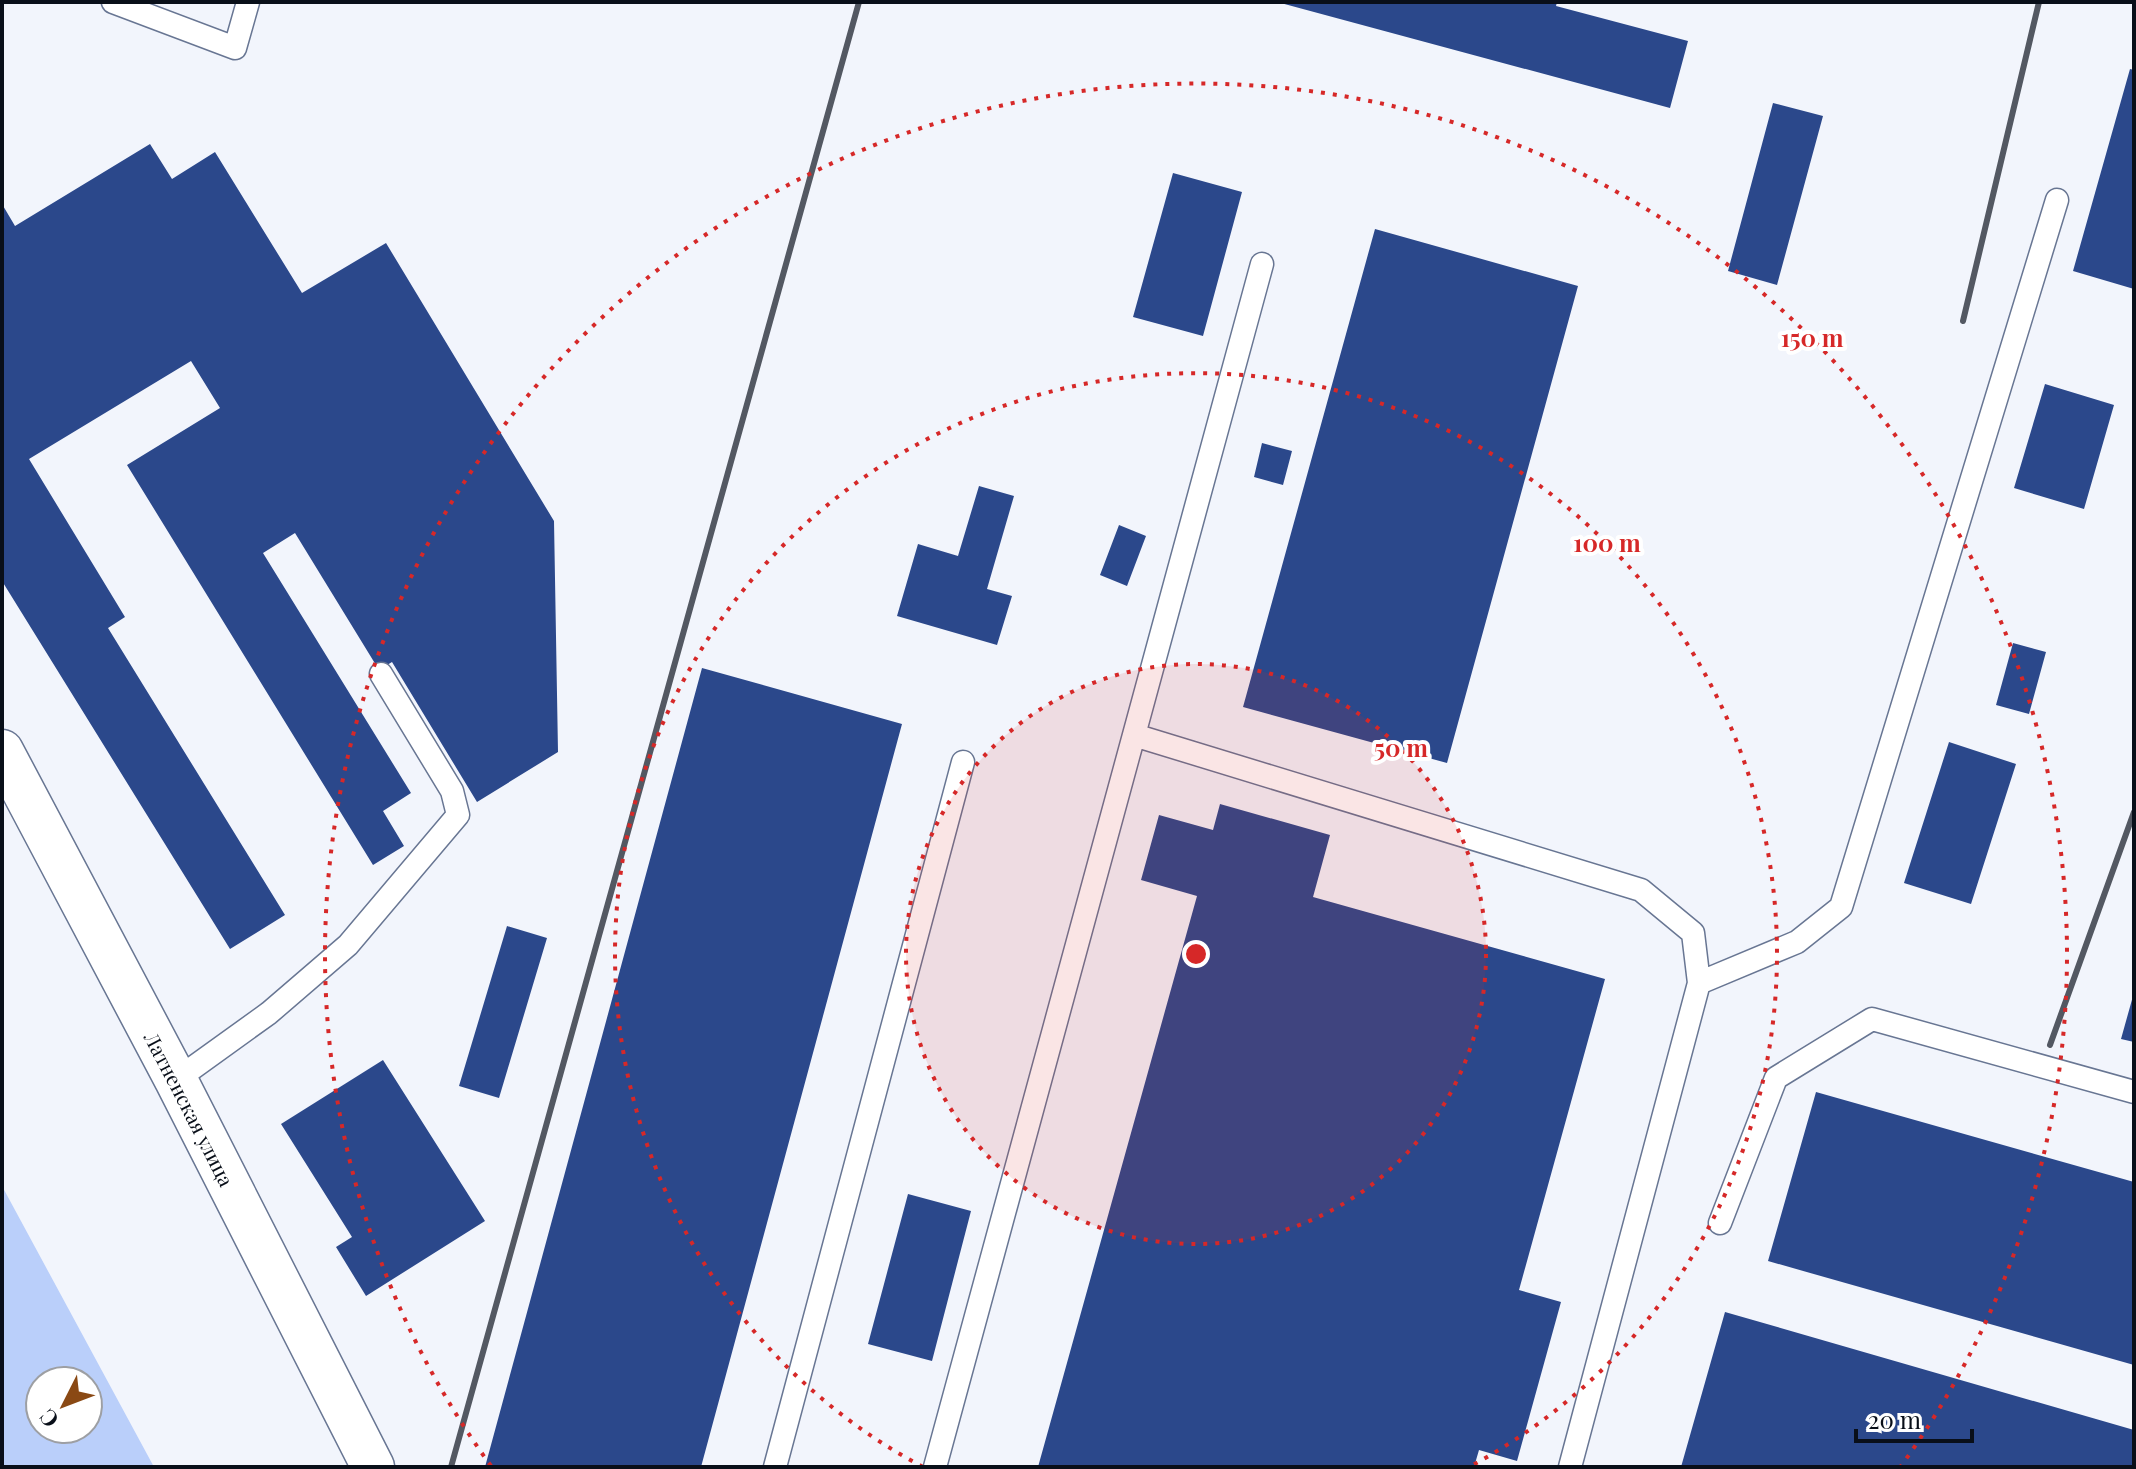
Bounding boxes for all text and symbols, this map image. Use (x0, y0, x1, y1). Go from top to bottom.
text: 150 m (1781, 321, 1844, 353)
text: 100 m (1573, 526, 1641, 558)
text: 50 m (1374, 731, 1428, 763)
centre of rings (1182, 940, 1210, 968)
street label: Латненская улица (139, 1026, 241, 1190)
north arrow (24, 1365, 104, 1445)
scale bar (1856, 1393, 1972, 1443)
text: С (32, 1403, 65, 1435)
text: 20 m (1868, 1403, 1921, 1435)

